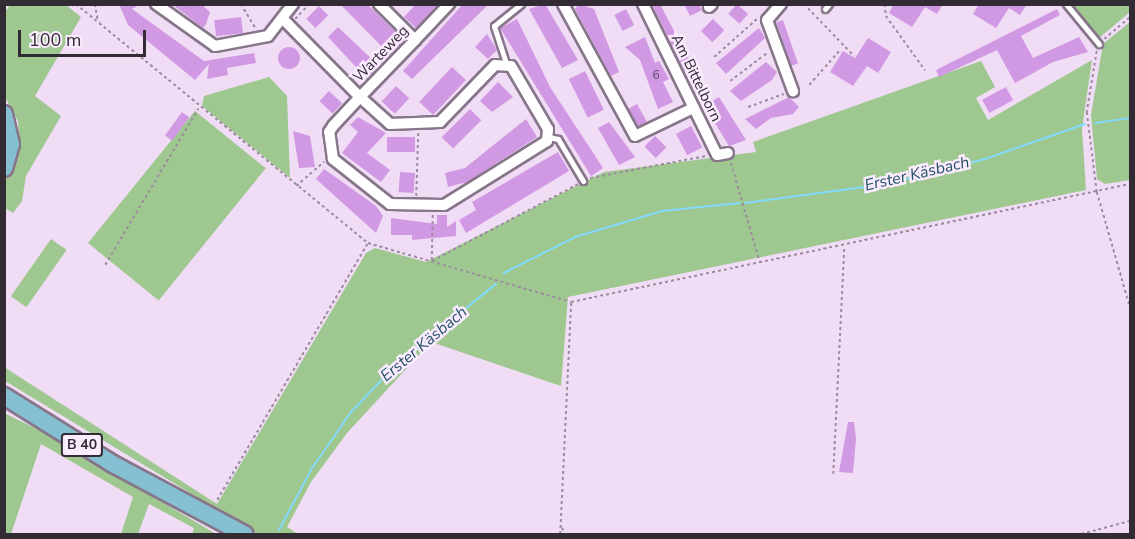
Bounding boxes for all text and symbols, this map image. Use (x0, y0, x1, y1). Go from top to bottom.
scale bar (21, 18, 148, 56)
street label: Warteweg (350, 22, 412, 86)
text: 100 m (29, 28, 81, 52)
street label: Am Bittelborn (667, 31, 725, 125)
house number: 6 (652, 69, 660, 83)
water label: Erster Käsbach (863, 153, 971, 195)
water label: Erster Käsbach (377, 302, 471, 386)
road number: B 40 (60, 434, 104, 456)

